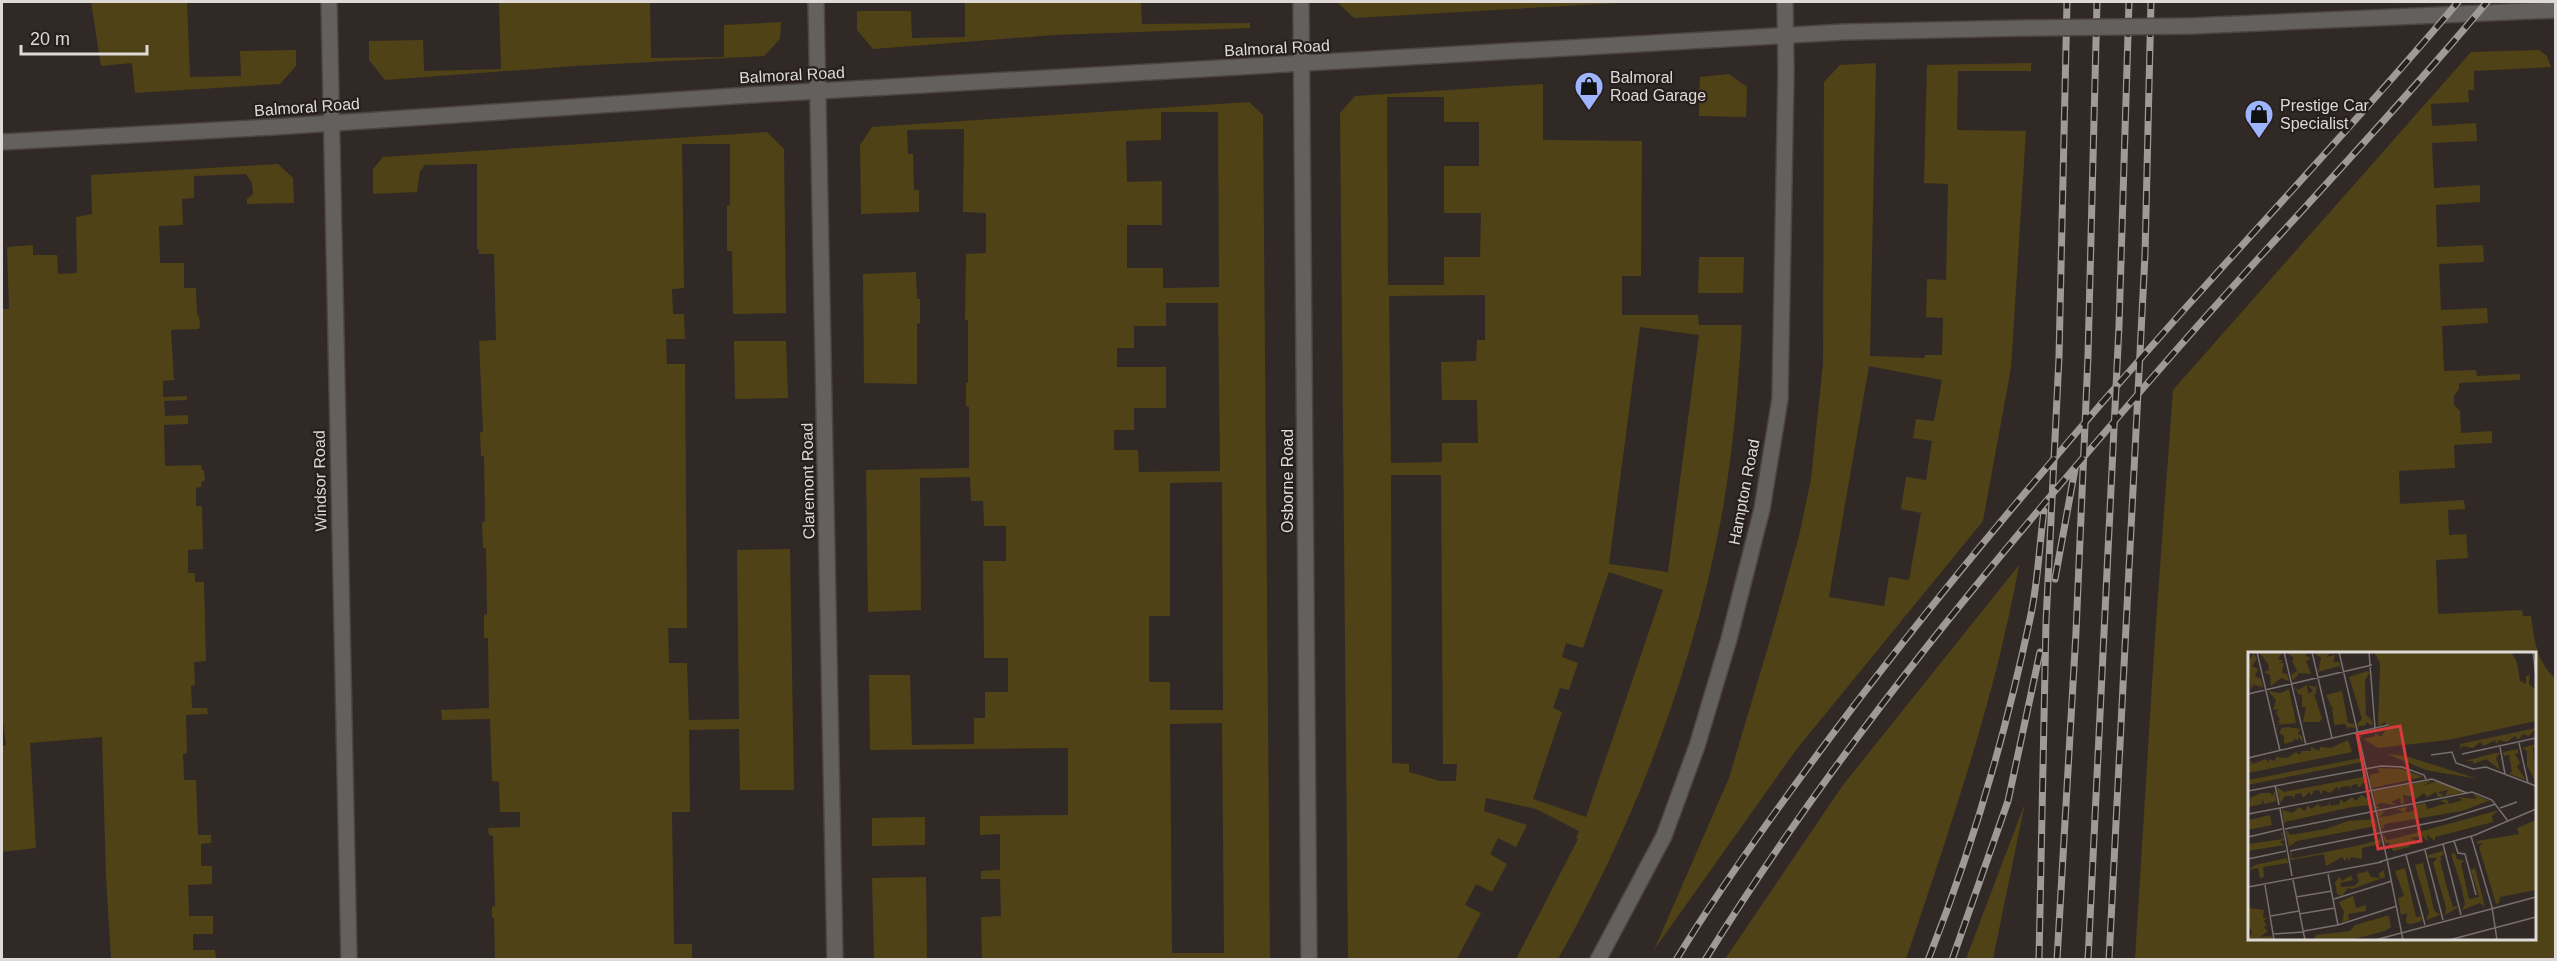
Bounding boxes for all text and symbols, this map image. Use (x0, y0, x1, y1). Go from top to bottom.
scale bar (21, 18, 147, 56)
text: 20 m (30, 29, 70, 49)
street label: Balmoral Road (1224, 37, 1330, 59)
street label: Balmoral Road (739, 64, 845, 86)
place label: Balmoral Road Garage (1610, 69, 1706, 104)
shop icon: Balmoral Road Garage (1573, 70, 1605, 112)
street label: Balmoral Road (254, 95, 360, 119)
place label: Prestige Car Specialist (2280, 97, 2370, 132)
shop icon: Prestige Car Specialist (2243, 98, 2275, 140)
street label: Claremont Road (798, 423, 818, 539)
street label: Osborne Road (1279, 429, 1296, 533)
street label: Windsor Road (311, 430, 329, 532)
street label: Hampton Road (1725, 438, 1763, 546)
inset map (2248, 652, 2536, 940)

